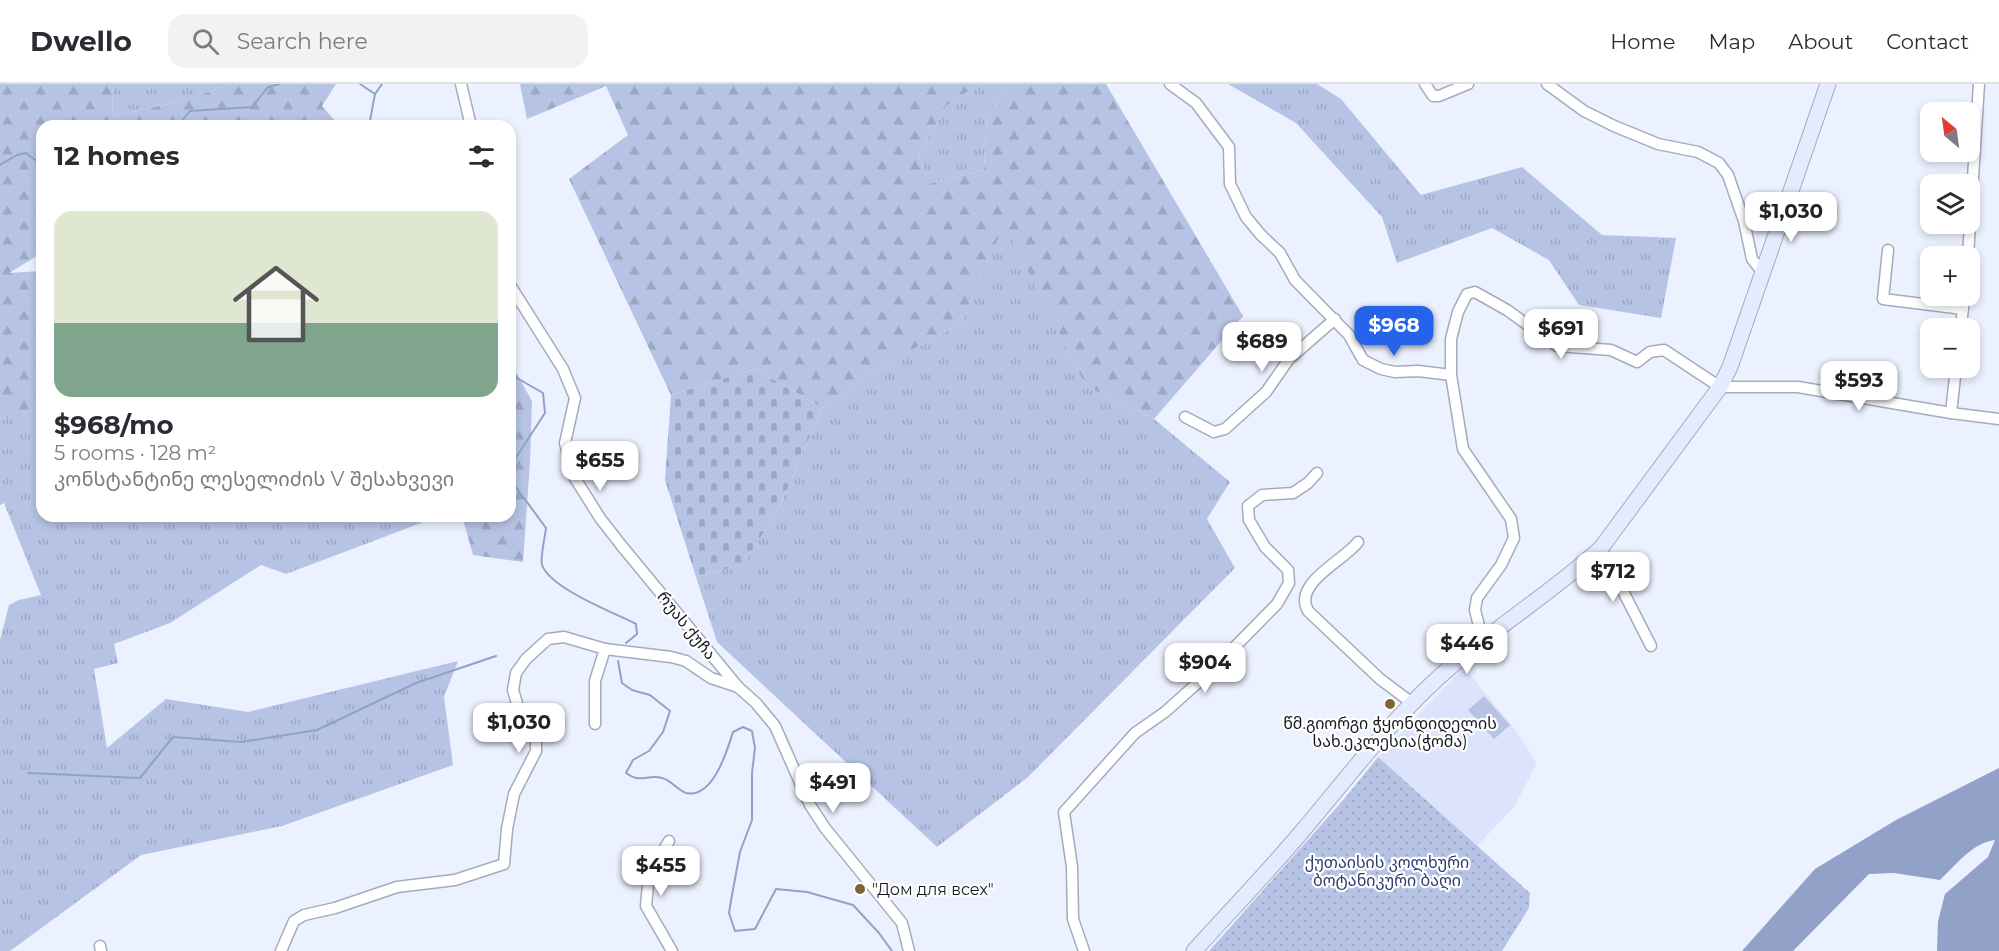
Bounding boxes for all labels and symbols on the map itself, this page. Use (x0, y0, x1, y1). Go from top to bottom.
north arrow (1920, 102, 1980, 162)
pin: $1,030 (1742, 192, 1840, 243)
pin: $968 (1358, 306, 1430, 357)
pin: $691 (1525, 309, 1597, 360)
pin: $689 (1226, 322, 1298, 373)
pin: $593 (1823, 361, 1895, 412)
pin: $655 (564, 441, 636, 492)
pin: $712 (1577, 552, 1649, 603)
street label: რუას ქუჩა (653, 587, 720, 663)
pin: $446 (1431, 624, 1503, 675)
pin: $904 (1169, 643, 1241, 694)
marker: წმ.გიორგი ჭყონდიდელის სახ.ეკლესია(ჭომა) (1383, 697, 1397, 711)
pin: $1,030 (470, 703, 568, 754)
place label: წმ.გიორგი ჭყონდიდელის სახ.ეკლესია(ჭომა) (1283, 714, 1497, 752)
pin: $491 (797, 763, 869, 814)
pin: $455 (625, 846, 697, 897)
park label: ქუთაისის კოლხური ბოტანიკური ბაღი (1305, 853, 1469, 890)
place label: "Дом для всех" (872, 880, 994, 899)
marker: "Дом для всех" (853, 882, 867, 896)

